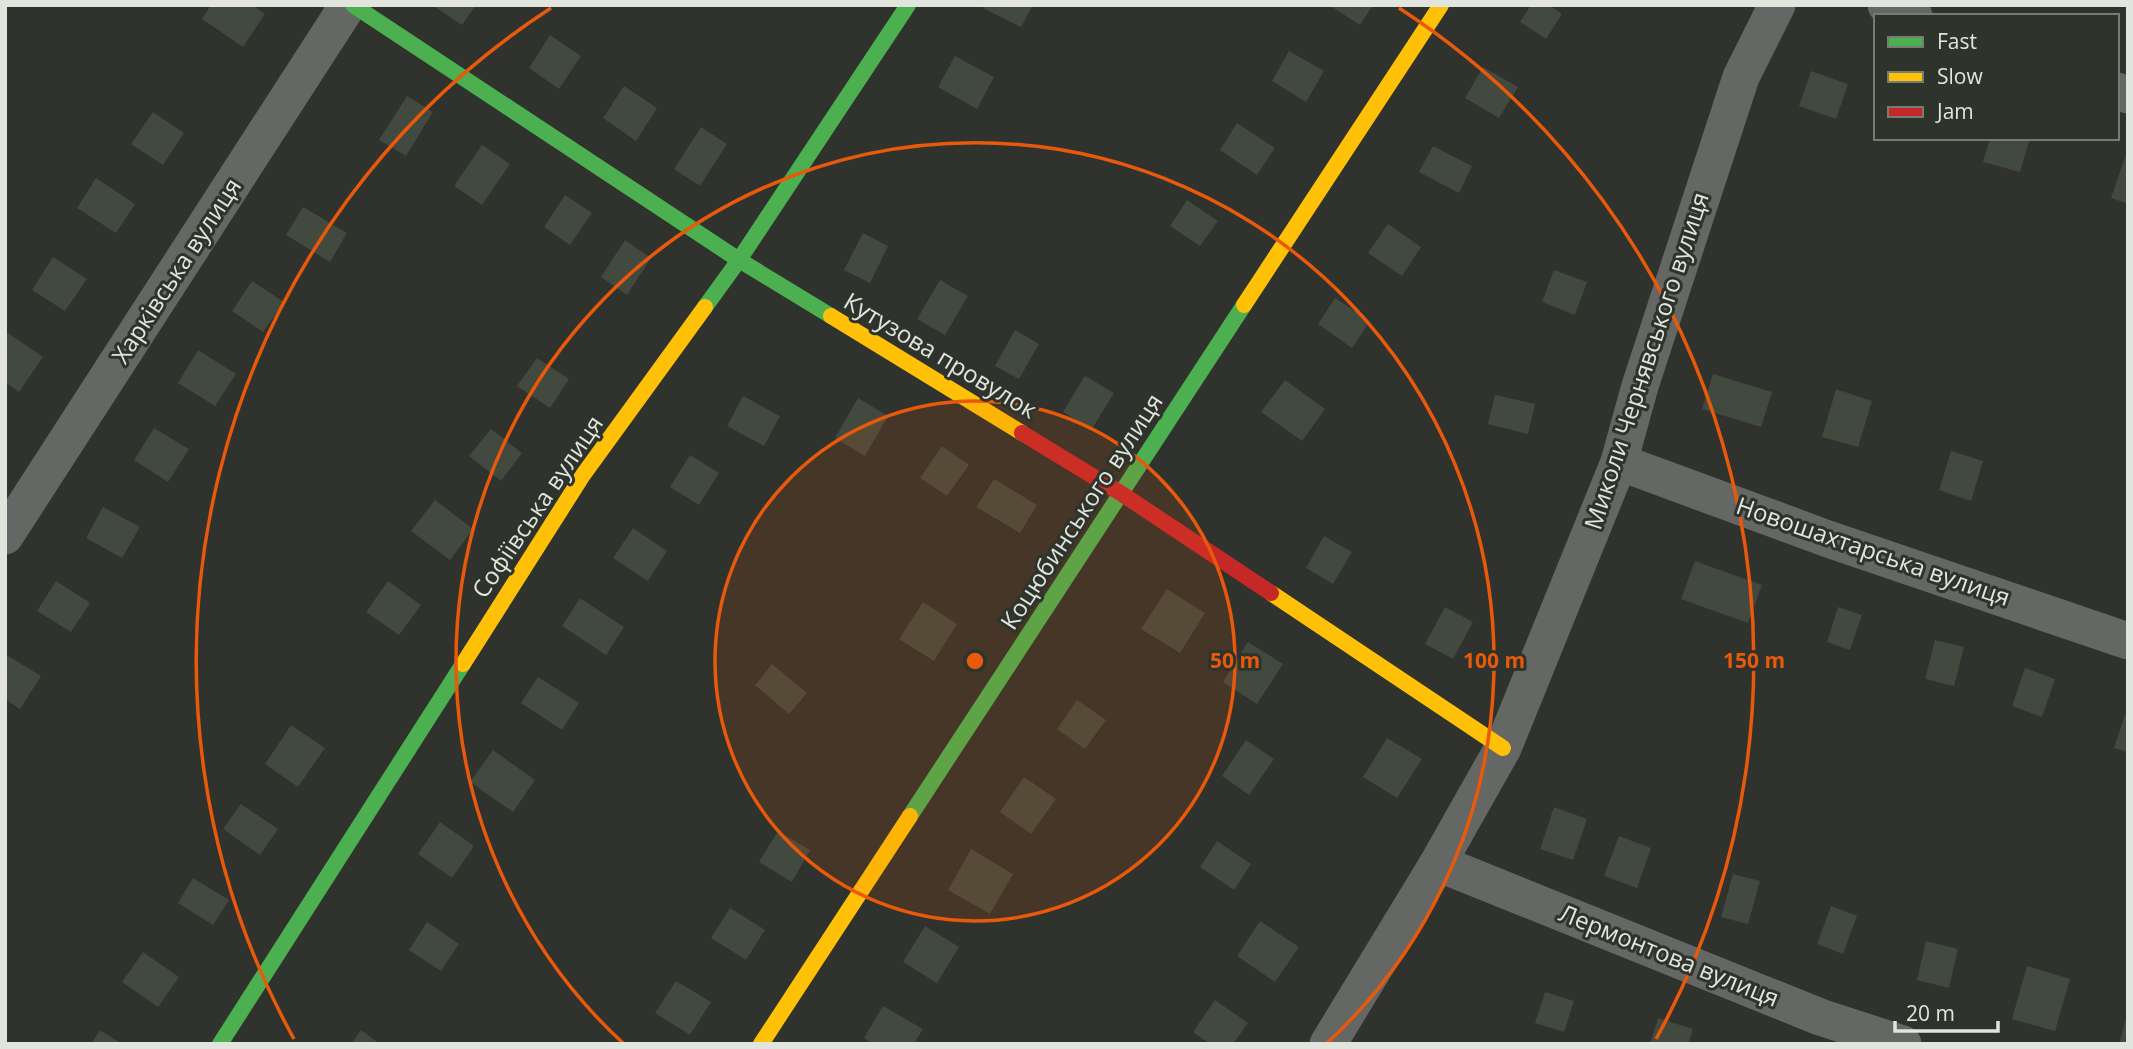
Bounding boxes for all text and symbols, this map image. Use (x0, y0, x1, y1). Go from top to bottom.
legend (1874, 14, 2119, 140)
text: Fast (1937, 27, 1977, 55)
text: Slow (1937, 62, 1983, 90)
text: Jam (1935, 97, 1974, 125)
street label: Харківська вулиця (103, 171, 248, 369)
street label: Миколи Чернявського вулиця (1575, 188, 1716, 533)
street label: Кутузова провулок (838, 284, 1044, 426)
street label: Коцюбинського вулиця (992, 387, 1170, 636)
street label: Софіївська вулиця (463, 408, 610, 604)
street label: Новошахтарська вулиця (1732, 488, 2015, 613)
text: 50 m (1210, 646, 1260, 674)
text: 100 m (1463, 646, 1525, 674)
text: 150 m (1723, 646, 1785, 674)
centre of rings (963, 649, 987, 673)
street label: Лермонтова вулиця (1555, 895, 1784, 1014)
scale bar (1895, 990, 1998, 1034)
text: 20 m (1906, 999, 1955, 1027)

